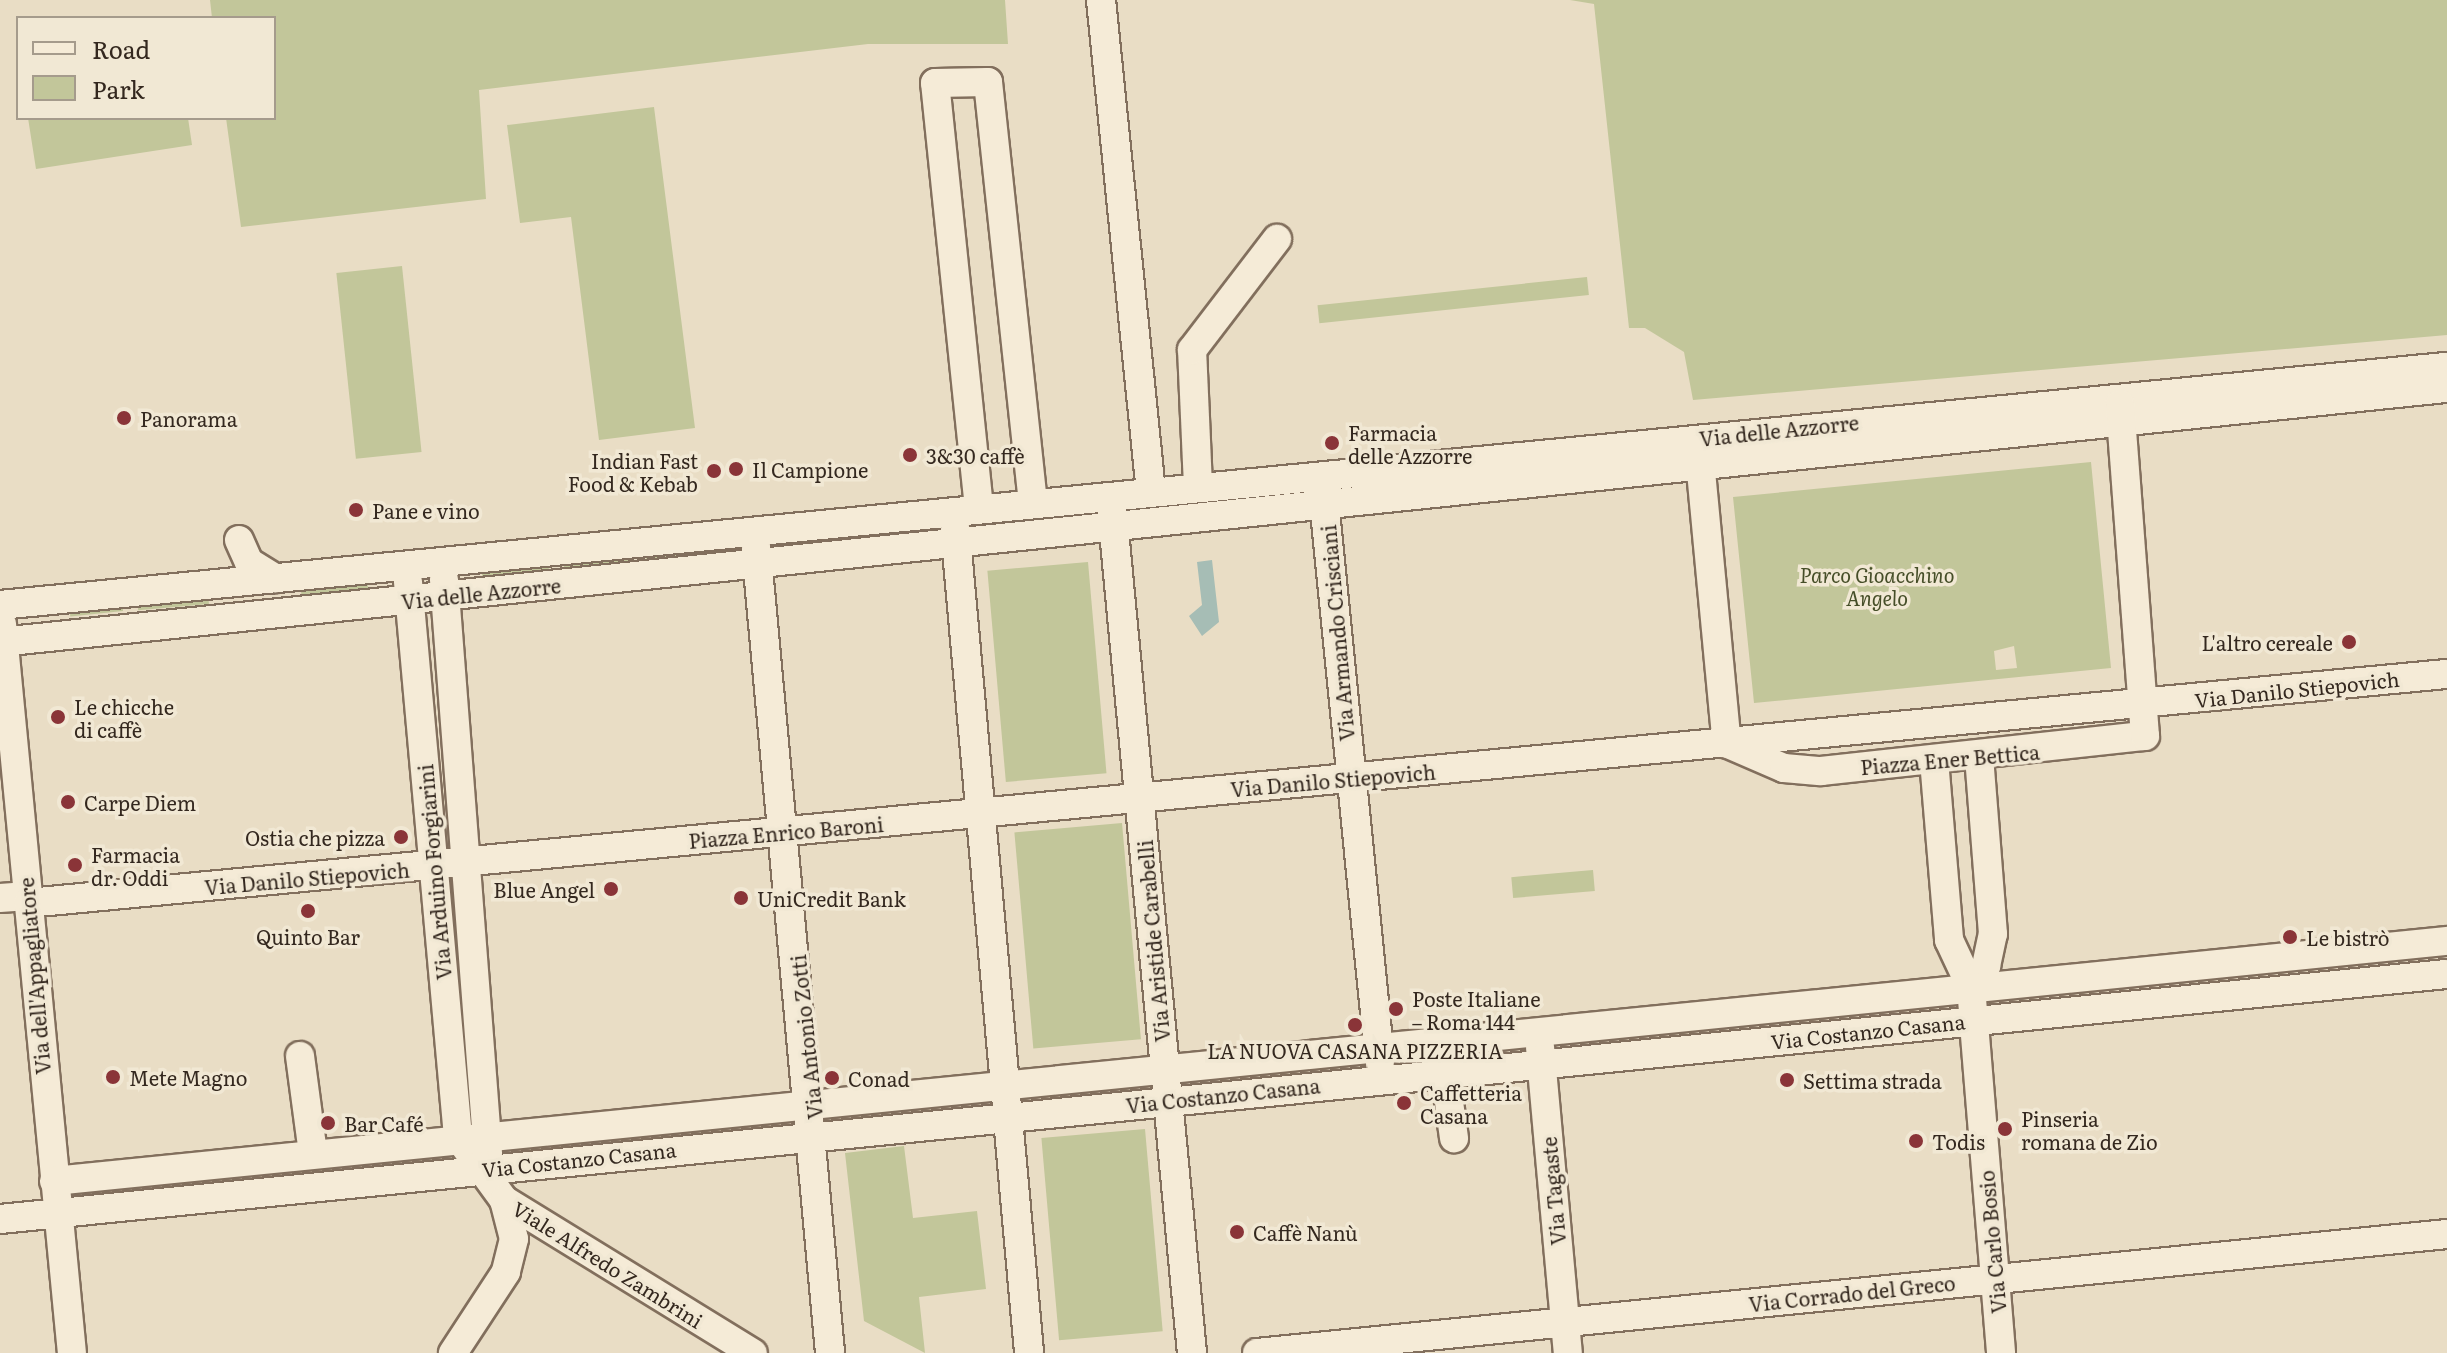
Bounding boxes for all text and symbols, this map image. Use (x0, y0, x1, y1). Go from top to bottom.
legend (16, 16, 276, 120)
text: Road (92, 31, 150, 66)
text: Park (92, 71, 145, 106)
place label: Panorama (140, 406, 237, 430)
marker: Panorama (115, 409, 133, 427)
street label: Via delle Azzorre (1698, 410, 1860, 450)
place label: Farmacia delle Azzorre (1348, 420, 1472, 467)
marker: Farmacia delle Azzorre (1323, 434, 1341, 452)
place label: 3&30 caffè (926, 443, 1025, 467)
marker: 3&30 caffè (901, 446, 919, 464)
place label: Indian Fast Food & Kebab (568, 448, 698, 495)
place label: Il Campione (752, 457, 868, 481)
marker: Il Campione (727, 460, 745, 478)
marker: Indian Fast Food & Kebab (705, 462, 723, 480)
place label: Pane e vino (372, 498, 480, 522)
marker: Pane e vino (347, 501, 365, 519)
street label: Via Armando Crisciani (1316, 524, 1358, 742)
park label: Parco Gioacchino Angelo (1799, 563, 1955, 610)
street label: Via delle Azzorre (400, 573, 562, 613)
place label: L'altro cereale (2201, 630, 2333, 654)
marker: L'altro cereale (2340, 633, 2358, 651)
street label: Via Danilo Stiepovich (2193, 666, 2401, 712)
place label: Le chicche di caffè (74, 694, 174, 741)
marker: Le chicche di caffè (49, 708, 67, 726)
street label: Piazza Ener Bettica (1859, 739, 2041, 779)
street label: Via Danilo Stiepovich (1229, 759, 1437, 801)
street label: Via Arduino Forgiarini (413, 763, 455, 981)
place label: Carpe Diem (84, 790, 196, 814)
marker: Carpe Diem (59, 793, 77, 811)
street label: Piazza Enrico Baroni (687, 812, 885, 852)
place label: Ostia che pizza (245, 825, 385, 849)
marker: Ostia che pizza (392, 828, 410, 846)
street label: Via Aristide Carabelli (1132, 839, 1174, 1043)
place label: Farmacia dr. Oddi (91, 842, 180, 889)
marker: Farmacia dr. Oddi (66, 856, 84, 874)
street label: Via Danilo Stiepovich (203, 857, 411, 899)
street label: Via dell'Appagliatore (13, 877, 55, 1075)
place label: Blue Angel (493, 877, 595, 901)
marker: Blue Angel (602, 880, 620, 898)
place label: UniCredit Bank (757, 886, 906, 910)
marker: UniCredit Bank (732, 889, 750, 907)
marker: Quinto Bar (299, 902, 317, 920)
place label: Quinto Bar (256, 924, 360, 948)
place label: Le bistrò (2306, 925, 2389, 949)
marker: Le bistrò (2281, 928, 2299, 946)
street label: Via Antonio Zotti (785, 954, 827, 1120)
place label: Poste Italiane – Roma 144 (1412, 986, 1541, 1033)
marker: Poste Italiane – Roma 144 (1387, 1000, 1405, 1018)
street label: Via Costanzo Casana (1770, 1009, 1966, 1053)
marker: LA NUOVA CASANA PIZZERIA (1346, 1016, 1364, 1034)
place label: LA NUOVA CASANA PIZZERIA (1207, 1038, 1503, 1062)
place label: Mete Magno (129, 1065, 248, 1089)
place label: Conad (848, 1066, 910, 1090)
marker: Mete Magno (104, 1068, 122, 1086)
place label: Settima strada (1803, 1068, 1942, 1092)
marker: Conad (823, 1069, 841, 1087)
marker: Settima strada (1778, 1071, 1796, 1089)
street label: Via Costanzo Casana (1125, 1073, 1321, 1117)
place label: Caffetteria Casana (1420, 1080, 1522, 1127)
marker: Caffetteria Casana (1395, 1094, 1413, 1112)
place label: Pinseria romana de Zio (2021, 1106, 2158, 1153)
place label: Bar Café (344, 1111, 424, 1135)
marker: Bar Café (319, 1114, 337, 1132)
marker: Pinseria romana de Zio (1996, 1120, 2014, 1138)
place label: Todis (1932, 1129, 1985, 1153)
marker: Todis (1907, 1132, 1925, 1150)
street label: Via Tagaste (1536, 1136, 1570, 1246)
street label: Via Costanzo Casana (481, 1137, 677, 1181)
street label: Via Carlo Bosio (1974, 1169, 2010, 1315)
street label: Viale Alfredo Zambrini (508, 1196, 708, 1332)
place label: Caffè Nanù (1253, 1220, 1358, 1244)
marker: Caffè Nanù (1228, 1223, 1246, 1241)
street label: Via Corrado del Greco (1747, 1270, 1957, 1316)

